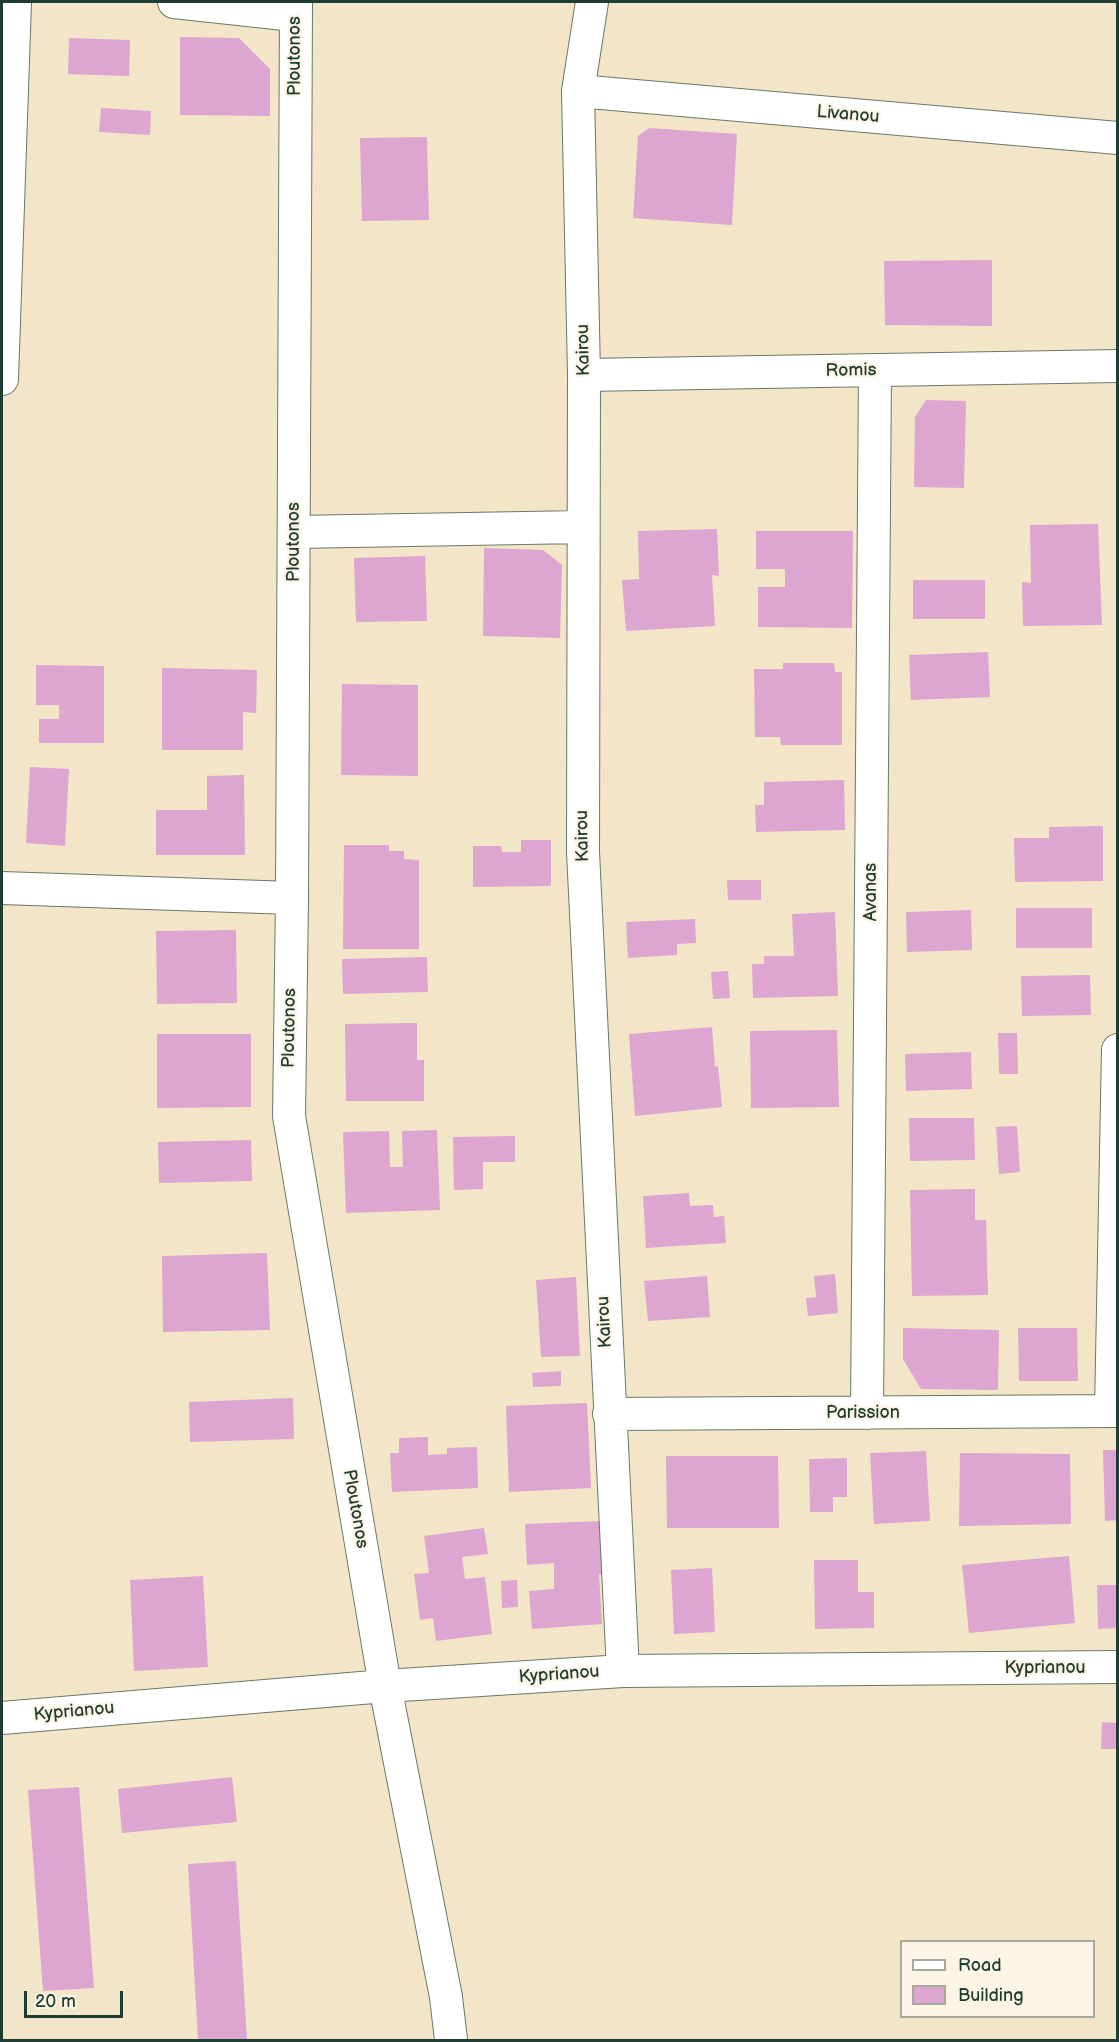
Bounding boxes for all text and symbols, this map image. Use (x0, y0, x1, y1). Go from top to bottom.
street label: Ploutonos (284, 16, 306, 96)
street label: Livanou (816, 102, 880, 128)
street label: Kairou (573, 324, 595, 376)
street label: Romis (825, 360, 877, 382)
street label: Ploutonos (283, 502, 305, 582)
street label: Kairou (572, 810, 594, 862)
street label: Avanas (860, 863, 882, 921)
street label: Ploutonos (279, 988, 301, 1068)
street label: Kairou (593, 1295, 617, 1349)
street label: Parission (826, 1402, 900, 1424)
street label: Ploutonos (337, 1468, 373, 1550)
street label: Kyprianou (1005, 1657, 1085, 1679)
street label: Kyprianou (518, 1661, 600, 1689)
street label: Kyprianou (33, 1698, 115, 1726)
legend (900, 1940, 1095, 2018)
text: Road (958, 1955, 1002, 1976)
scale bar (27, 1979, 126, 2017)
text: Building (958, 1985, 1024, 2006)
text: 20 m (35, 1991, 76, 2012)

